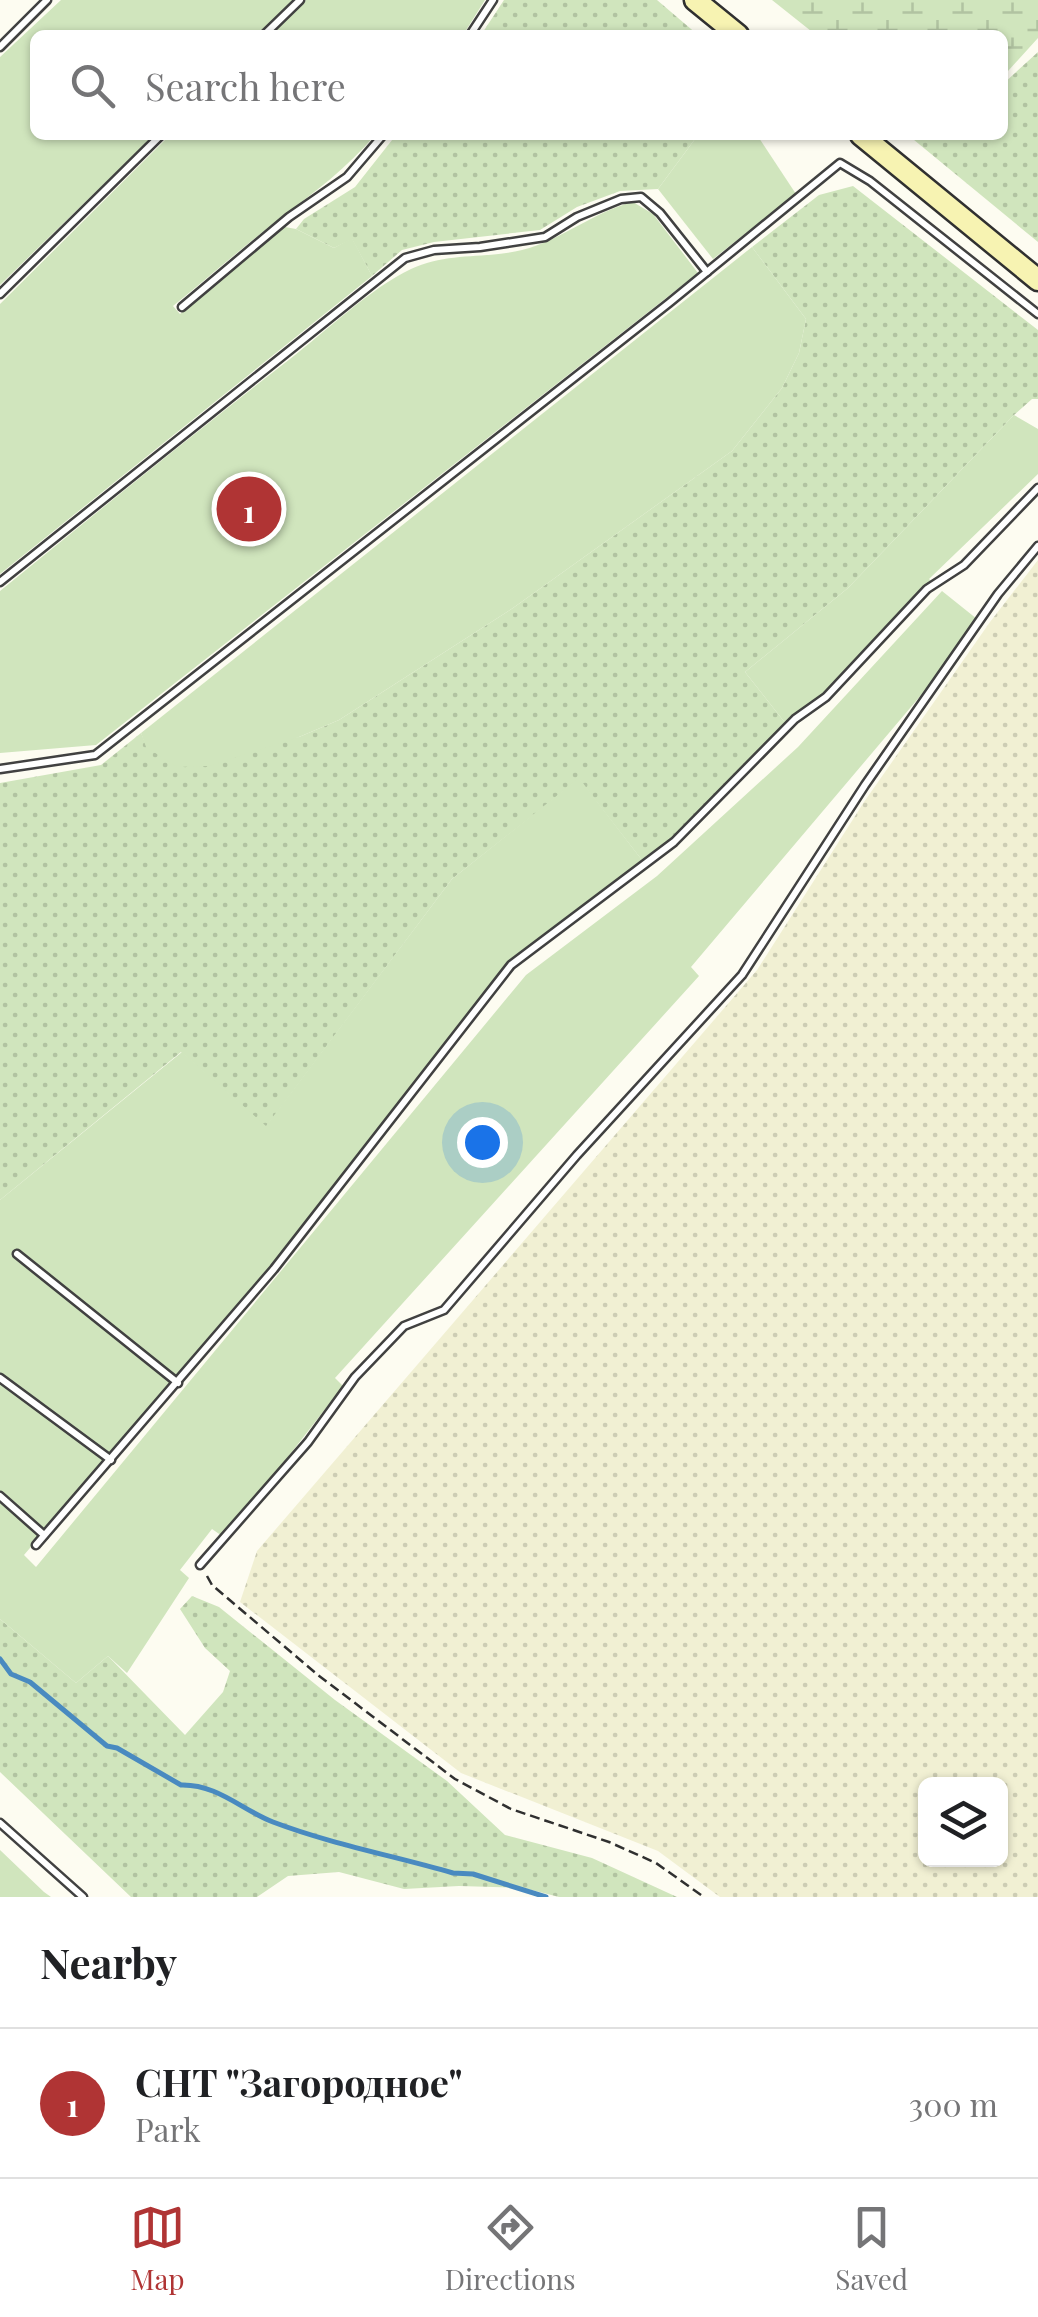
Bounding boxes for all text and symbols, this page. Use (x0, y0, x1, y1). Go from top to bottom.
search box (30, 30, 1008, 140)
icon: search (65, 58, 120, 113)
text: Search here (145, 60, 346, 111)
pin: 1 (216, 472, 282, 546)
your location (457, 1117, 508, 1168)
map controls (918, 1777, 1008, 1867)
button: layers (918, 1777, 1008, 1867)
text: Nearby (40, 1934, 177, 1990)
text: СНТ "Загородное" (135, 2056, 462, 2107)
text: 1 (66, 2082, 79, 2125)
text: 300 m (909, 2082, 998, 2125)
text: Park (135, 2107, 201, 2150)
tab: Map (130, 2200, 185, 2297)
tab: Directions (445, 2200, 576, 2297)
tab: Saved (835, 2200, 908, 2297)

